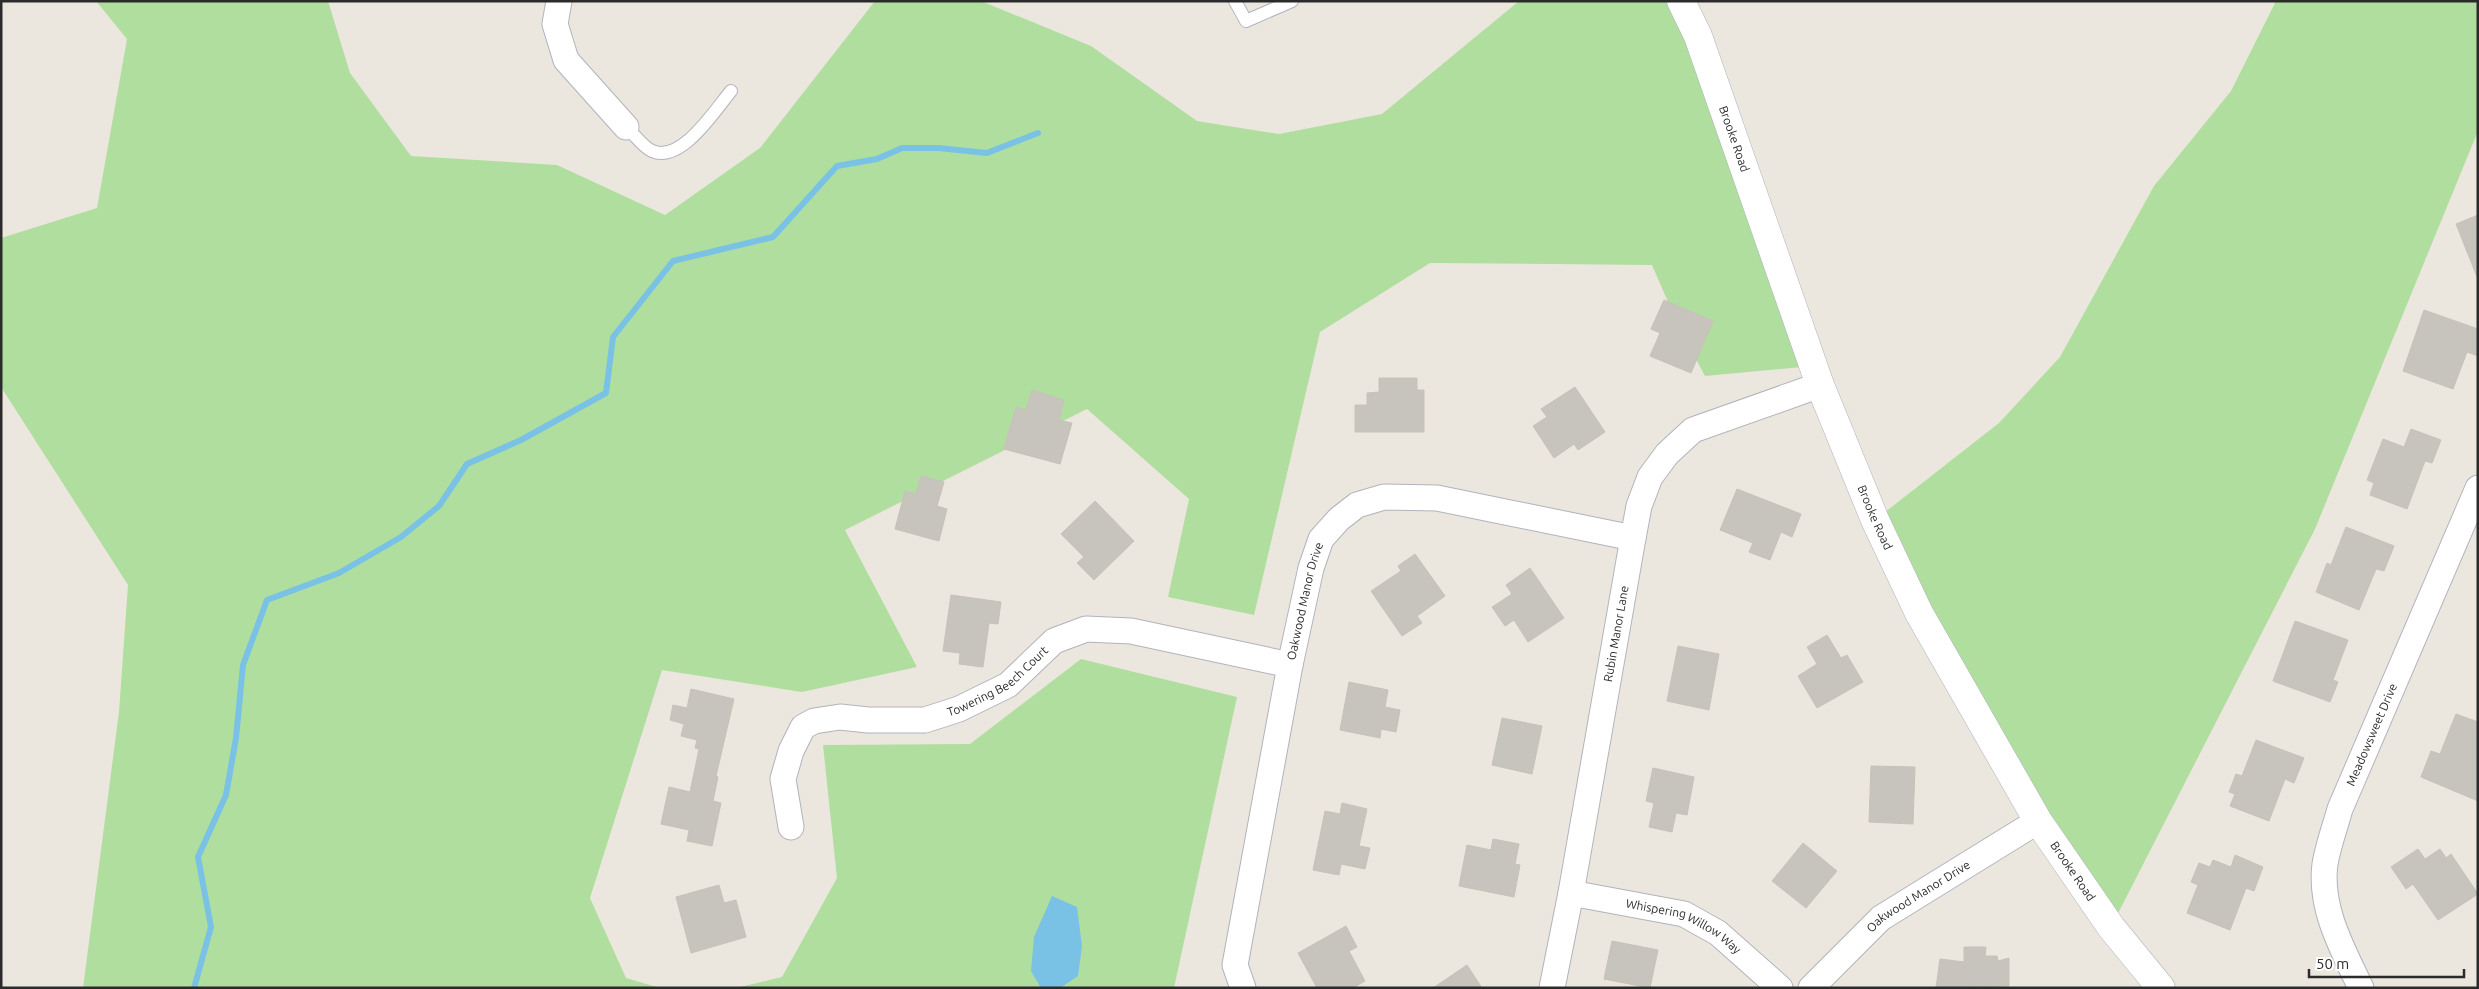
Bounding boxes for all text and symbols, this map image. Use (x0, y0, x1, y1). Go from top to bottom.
street label: Brooke Road (1717, 104, 1752, 174)
street label: Brooke Road (1855, 483, 1895, 552)
street label: Oakwood Manor Drive (1284, 540, 1325, 661)
street label: Rubin Manor Lane (1601, 585, 1631, 683)
street label: Towering Beech Court (945, 643, 1051, 718)
street label: Meadowsweet Drive (2344, 681, 2399, 788)
street label: Brooke Road (2048, 839, 2098, 903)
street label: Oakwood Manor Drive (1864, 858, 1972, 935)
street label: Whispering Willow Way (1625, 896, 1744, 956)
scale bar (2309, 946, 2464, 978)
text: 50 m (2316, 955, 2349, 972)

